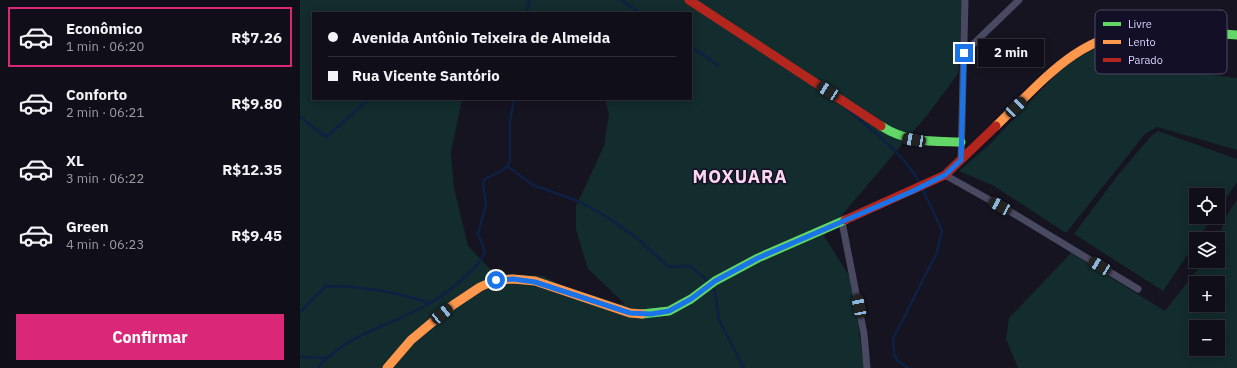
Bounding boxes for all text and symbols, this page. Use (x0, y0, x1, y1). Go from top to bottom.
legend (1095, 10, 1227, 74)
text: Livre (1128, 17, 1152, 31)
icon: car (18, 19, 54, 55)
text: Econômico (66, 19, 142, 38)
text: R$7.26 (231, 28, 282, 47)
text: Avenida Antônio Teixeira de Almeida (352, 28, 610, 47)
text: Lento (1128, 35, 1156, 49)
text: 1 min · 06:20 (66, 38, 144, 55)
callout: 2 min (978, 39, 1044, 67)
route end (955, 44, 973, 62)
text: 2 min (994, 44, 1028, 61)
text: Parado (1128, 53, 1163, 67)
text: Rua Vicente Santório (352, 66, 500, 85)
car (815, 79, 841, 103)
icon: car (18, 85, 54, 121)
text: Conforto (66, 85, 127, 104)
text: R$9.80 (231, 94, 282, 113)
car (1003, 94, 1029, 120)
text: 2 min · 06:21 (66, 104, 144, 121)
car (901, 132, 927, 148)
icon: car (18, 151, 54, 187)
text: XL (66, 151, 84, 170)
text: R$12.35 (222, 160, 282, 179)
district label: MOXUARA (692, 165, 788, 188)
text: 3 min · 06:22 (66, 170, 144, 187)
map controls (1189, 188, 1225, 356)
button: locate (1189, 188, 1225, 224)
car (987, 195, 1013, 217)
icon: car (18, 217, 54, 253)
text: Green (66, 217, 109, 236)
text: R$9.45 (231, 226, 282, 245)
button: layers (1189, 232, 1225, 268)
text: 4 min · 06:23 (66, 236, 144, 253)
car (1087, 255, 1113, 277)
route start (487, 271, 505, 289)
button: + (1189, 276, 1225, 312)
car (851, 293, 867, 319)
car (429, 302, 455, 326)
button: Confirmar (16, 314, 284, 360)
button: − (1189, 320, 1225, 356)

